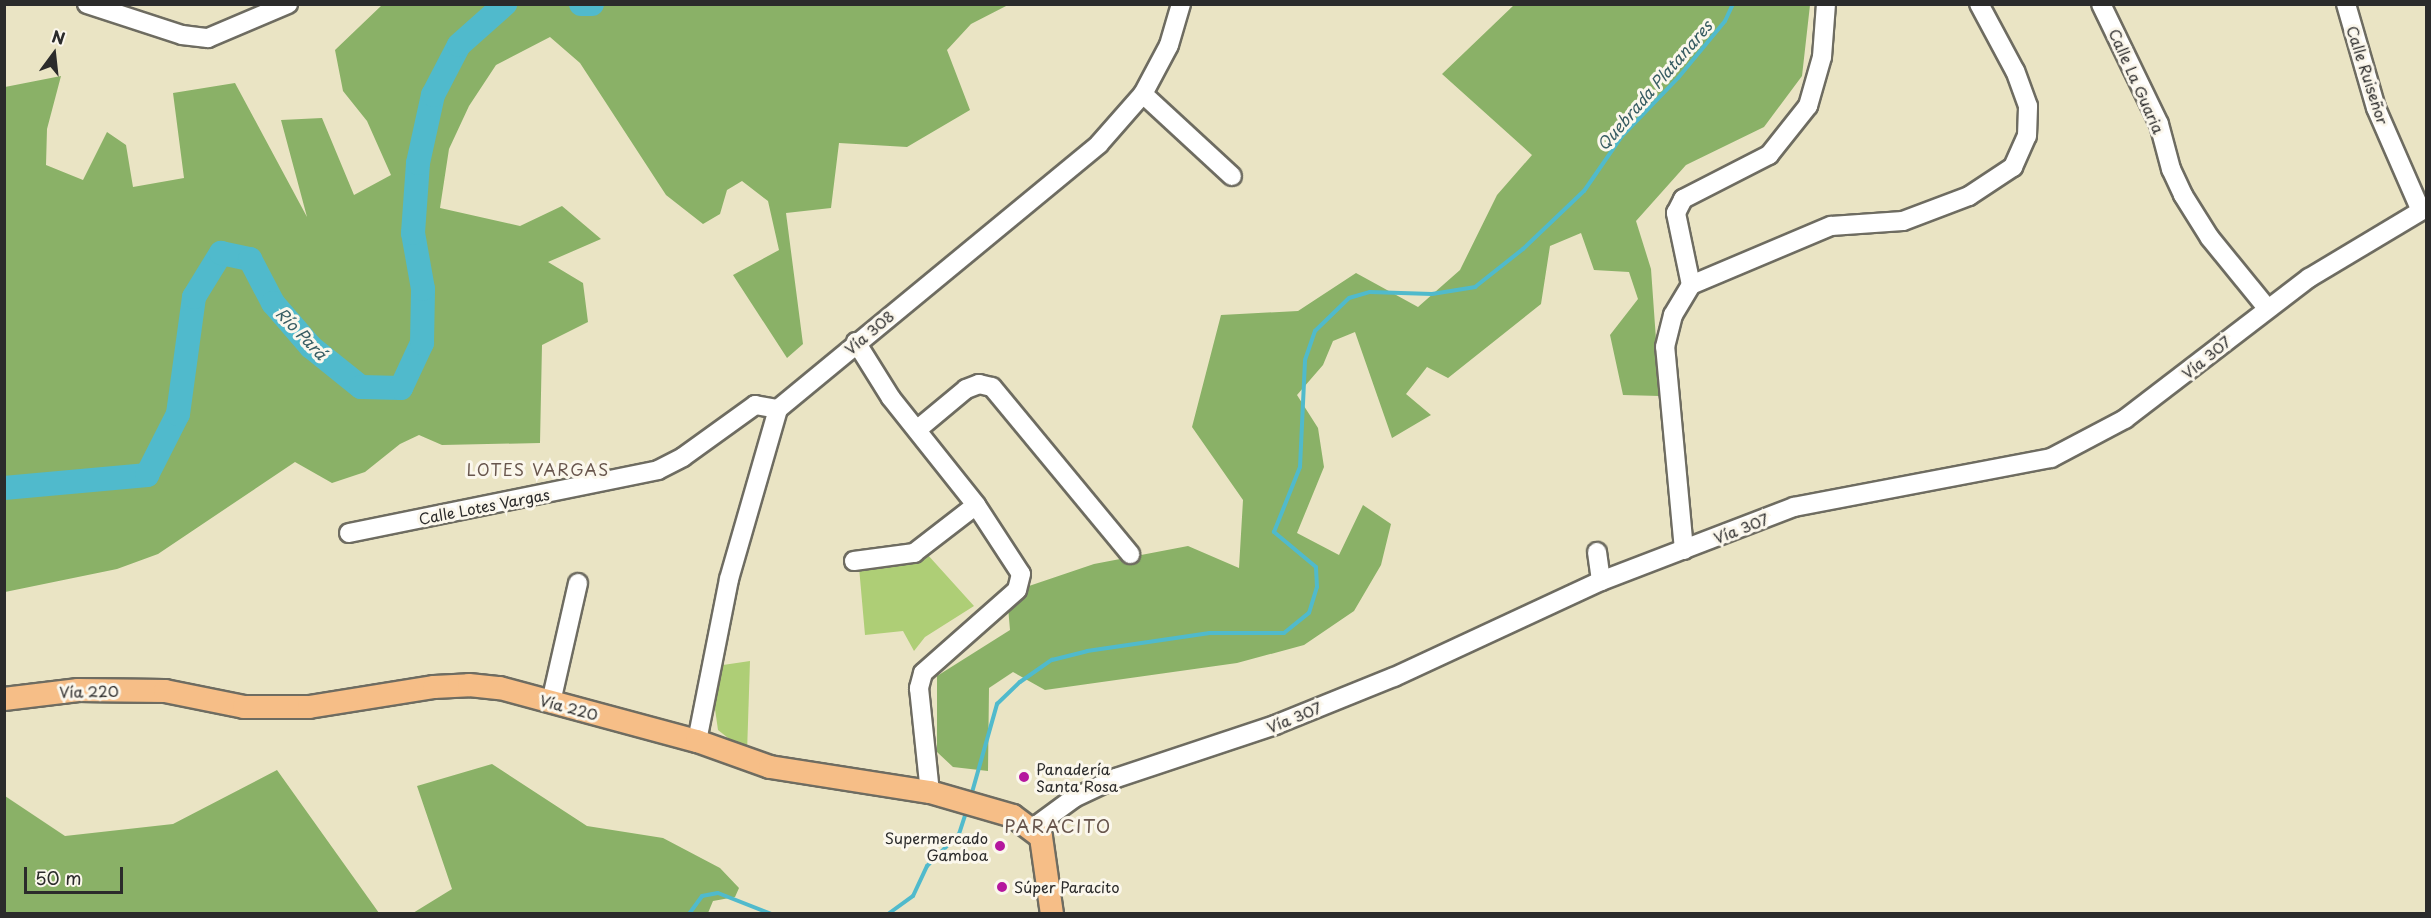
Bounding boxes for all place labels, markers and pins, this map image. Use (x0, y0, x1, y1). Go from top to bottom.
place label: Panadería Santa Rosa (1036, 759, 1118, 794)
marker: Panadería Santa Rosa (1017, 770, 1031, 784)
place label: Supermercado Gamboa (885, 828, 988, 863)
marker: Supermercado Gamboa (993, 839, 1007, 853)
place label: Súper Paracito (1014, 878, 1120, 896)
marker: Súper Paracito (995, 880, 1009, 894)

